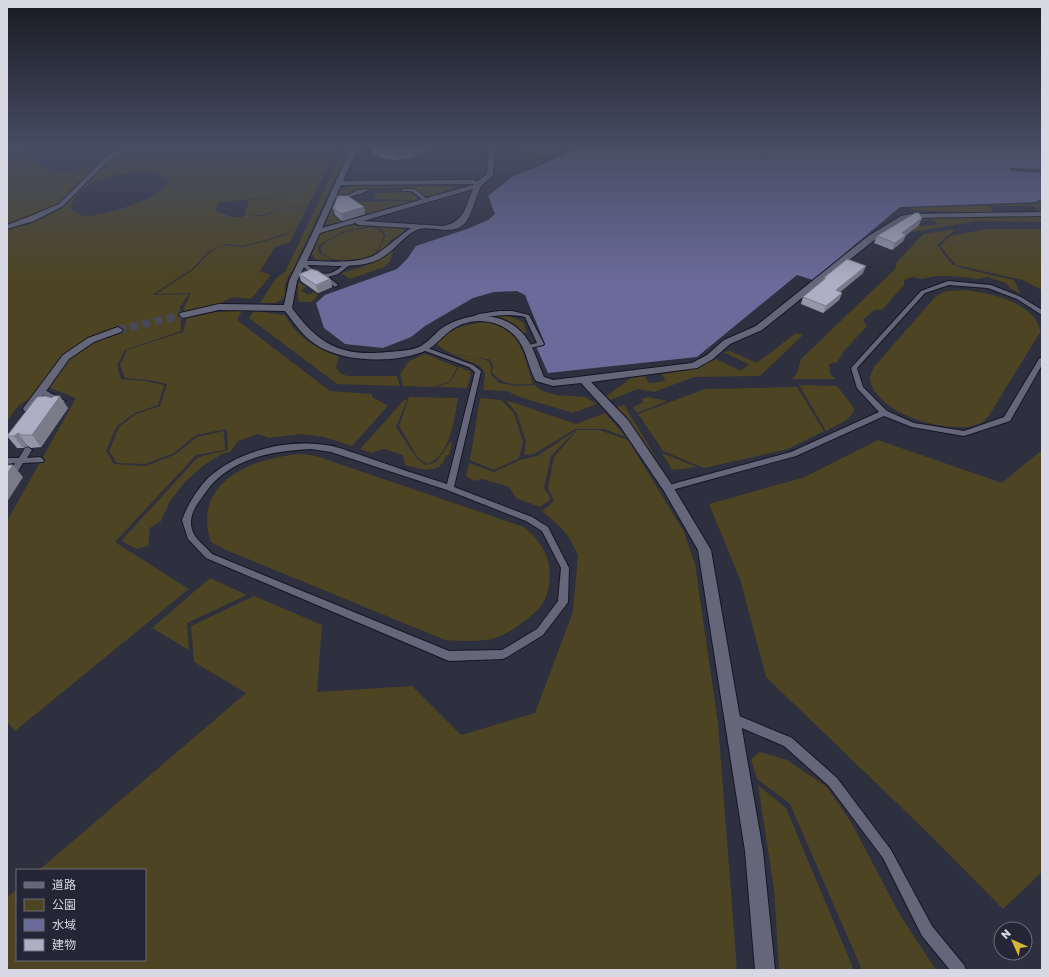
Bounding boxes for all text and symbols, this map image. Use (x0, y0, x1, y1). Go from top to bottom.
legend (16, 869, 146, 961)
text: 道路 (52, 877, 76, 892)
text: 公園 (52, 897, 76, 912)
text: 水域 (52, 917, 76, 932)
north arrow (993, 921, 1033, 961)
text: N (998, 926, 1013, 941)
text: 建物 (52, 937, 76, 952)

